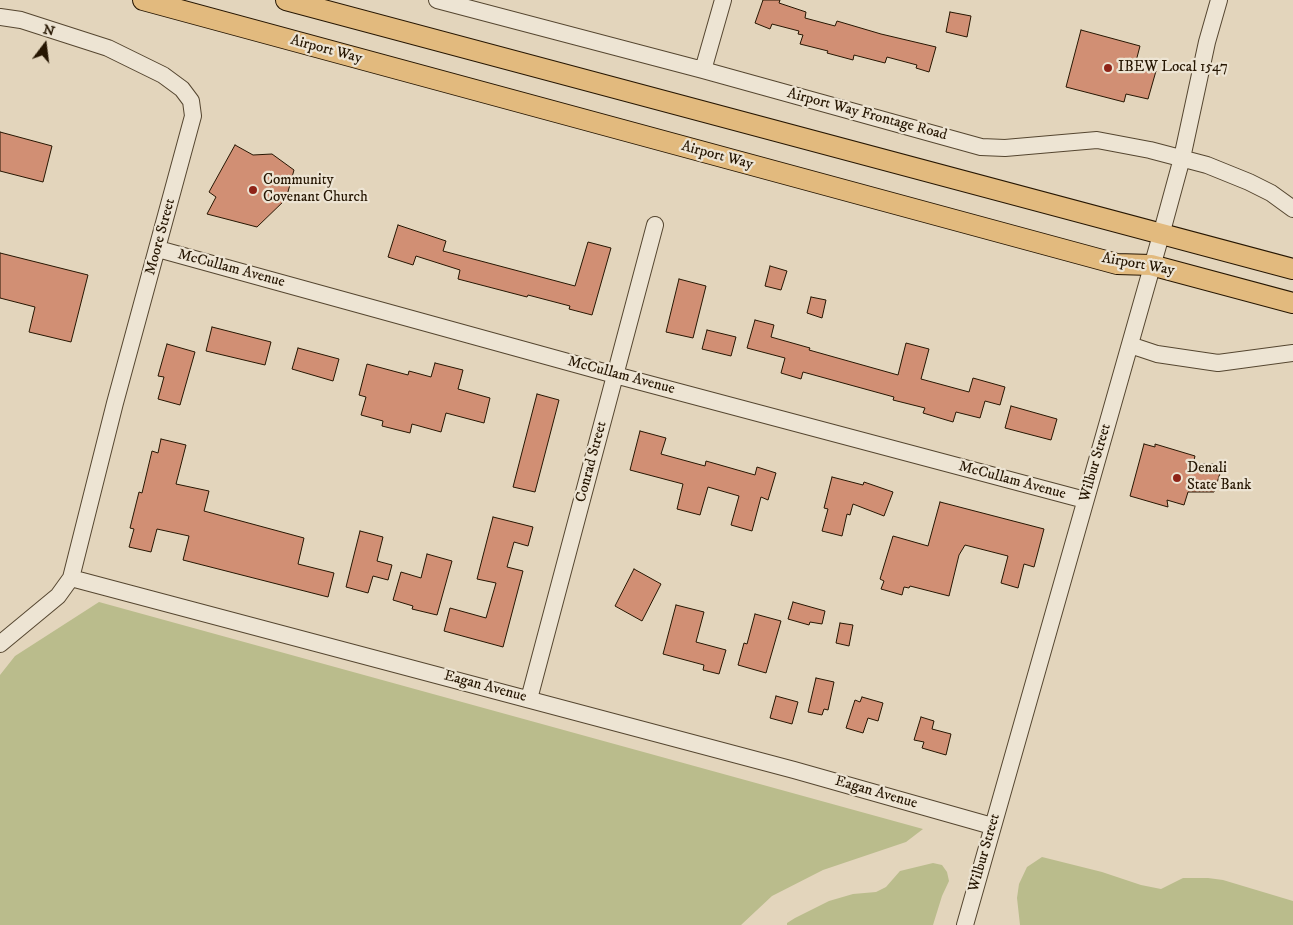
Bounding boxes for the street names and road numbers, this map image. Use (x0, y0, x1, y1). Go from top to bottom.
street label: Airport Way (288, 32, 364, 68)
street label: Airport Way Frontage Road (785, 85, 949, 145)
street label: Airport Way (679, 138, 755, 174)
street label: Moore Street (142, 197, 180, 277)
street label: McCullam Avenue (175, 246, 287, 292)
street label: Airport Way (1100, 250, 1176, 280)
street label: McCullam Avenue (565, 353, 677, 399)
street label: Conrad Street (573, 419, 611, 505)
street label: Wilbur Street (1076, 422, 1116, 504)
street label: McCullam Avenue (956, 458, 1068, 504)
street label: Eagan Avenue (442, 667, 528, 707)
street label: Eagan Avenue (833, 773, 919, 813)
street label: Wilbur Street (965, 812, 1005, 894)

